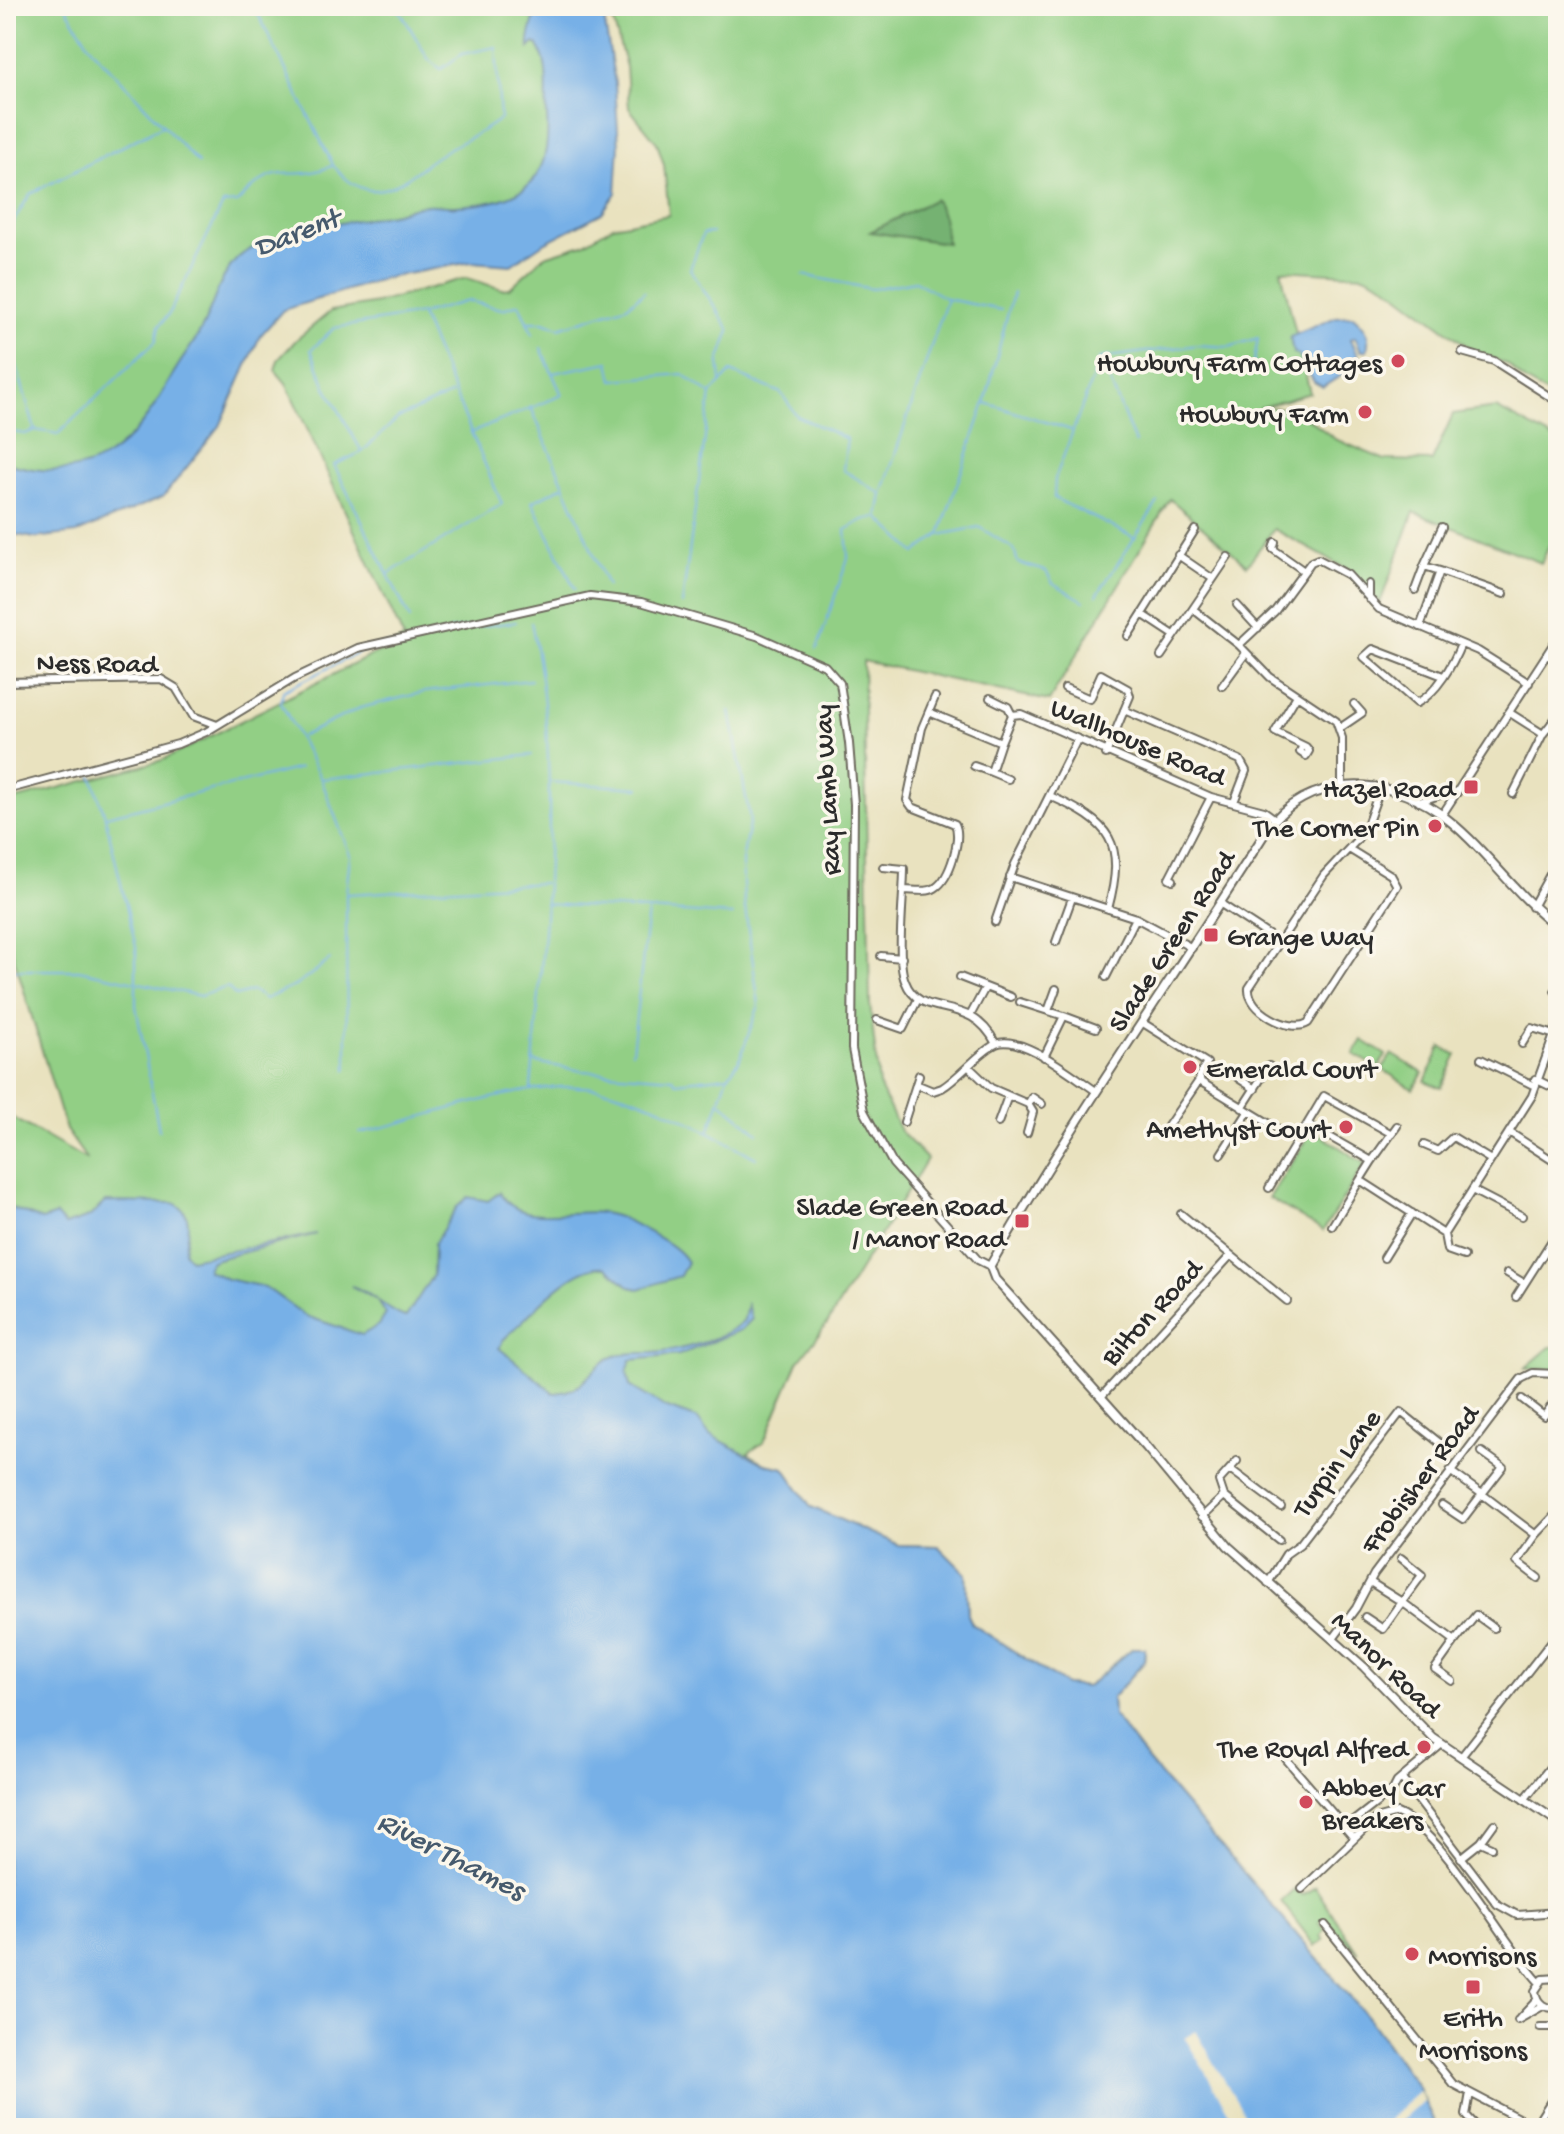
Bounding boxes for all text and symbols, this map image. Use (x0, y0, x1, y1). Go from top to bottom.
water label: Darent (250, 201, 350, 267)
place label: Howbury Farm Cottages (1096, 349, 1383, 382)
marker: Howbury Farm Cottages (1389, 352, 1407, 370)
place label: Howbury Farm (1179, 400, 1349, 433)
marker: Howbury Farm (1356, 403, 1374, 421)
street label: Ness Road (36, 648, 160, 683)
street label: Wallhouse Road (1045, 692, 1232, 797)
street label: Ray Lamb Way (809, 703, 850, 876)
place label: Hazel Road (1323, 775, 1458, 808)
marker: Hazel Road (1462, 778, 1480, 796)
place label: The Corner Pin (1251, 814, 1420, 847)
marker: The Corner Pin (1426, 817, 1444, 835)
street label: Slade Green Road (1103, 843, 1246, 1039)
place label: Grange Way (1227, 923, 1374, 956)
marker: Grange Way (1202, 926, 1220, 944)
place label: Emerald Court (1206, 1055, 1379, 1088)
marker: Emerald Court (1181, 1058, 1199, 1076)
place label: Amethyst Court (1146, 1115, 1333, 1148)
marker: Amethyst Court (1337, 1118, 1355, 1136)
place label: Slade Green Road / Manor Road (796, 1193, 1009, 1258)
marker: Slade Green Road / Manor Road (1013, 1212, 1031, 1230)
street label: Bilton Road (1095, 1252, 1213, 1375)
street label: Frobisher Road (1355, 1398, 1490, 1562)
street label: Turpin Lane (1286, 1404, 1390, 1527)
street label: Manor Road (1323, 1606, 1449, 1729)
place label: The Royal Alfred (1216, 1735, 1411, 1768)
marker: The Royal Alfred (1415, 1738, 1433, 1756)
place label: Abbey Car Breakers (1321, 1774, 1446, 1839)
marker: Abbey Car Breakers (1297, 1793, 1315, 1811)
water label: River Thames (370, 1806, 532, 1911)
place label: Morrisons (1428, 1942, 1537, 1975)
marker: Morrisons (1403, 1945, 1421, 1963)
marker: Erith Morrisons (1464, 1978, 1482, 1996)
place label: Erith Morrisons (1419, 2004, 1528, 2069)

